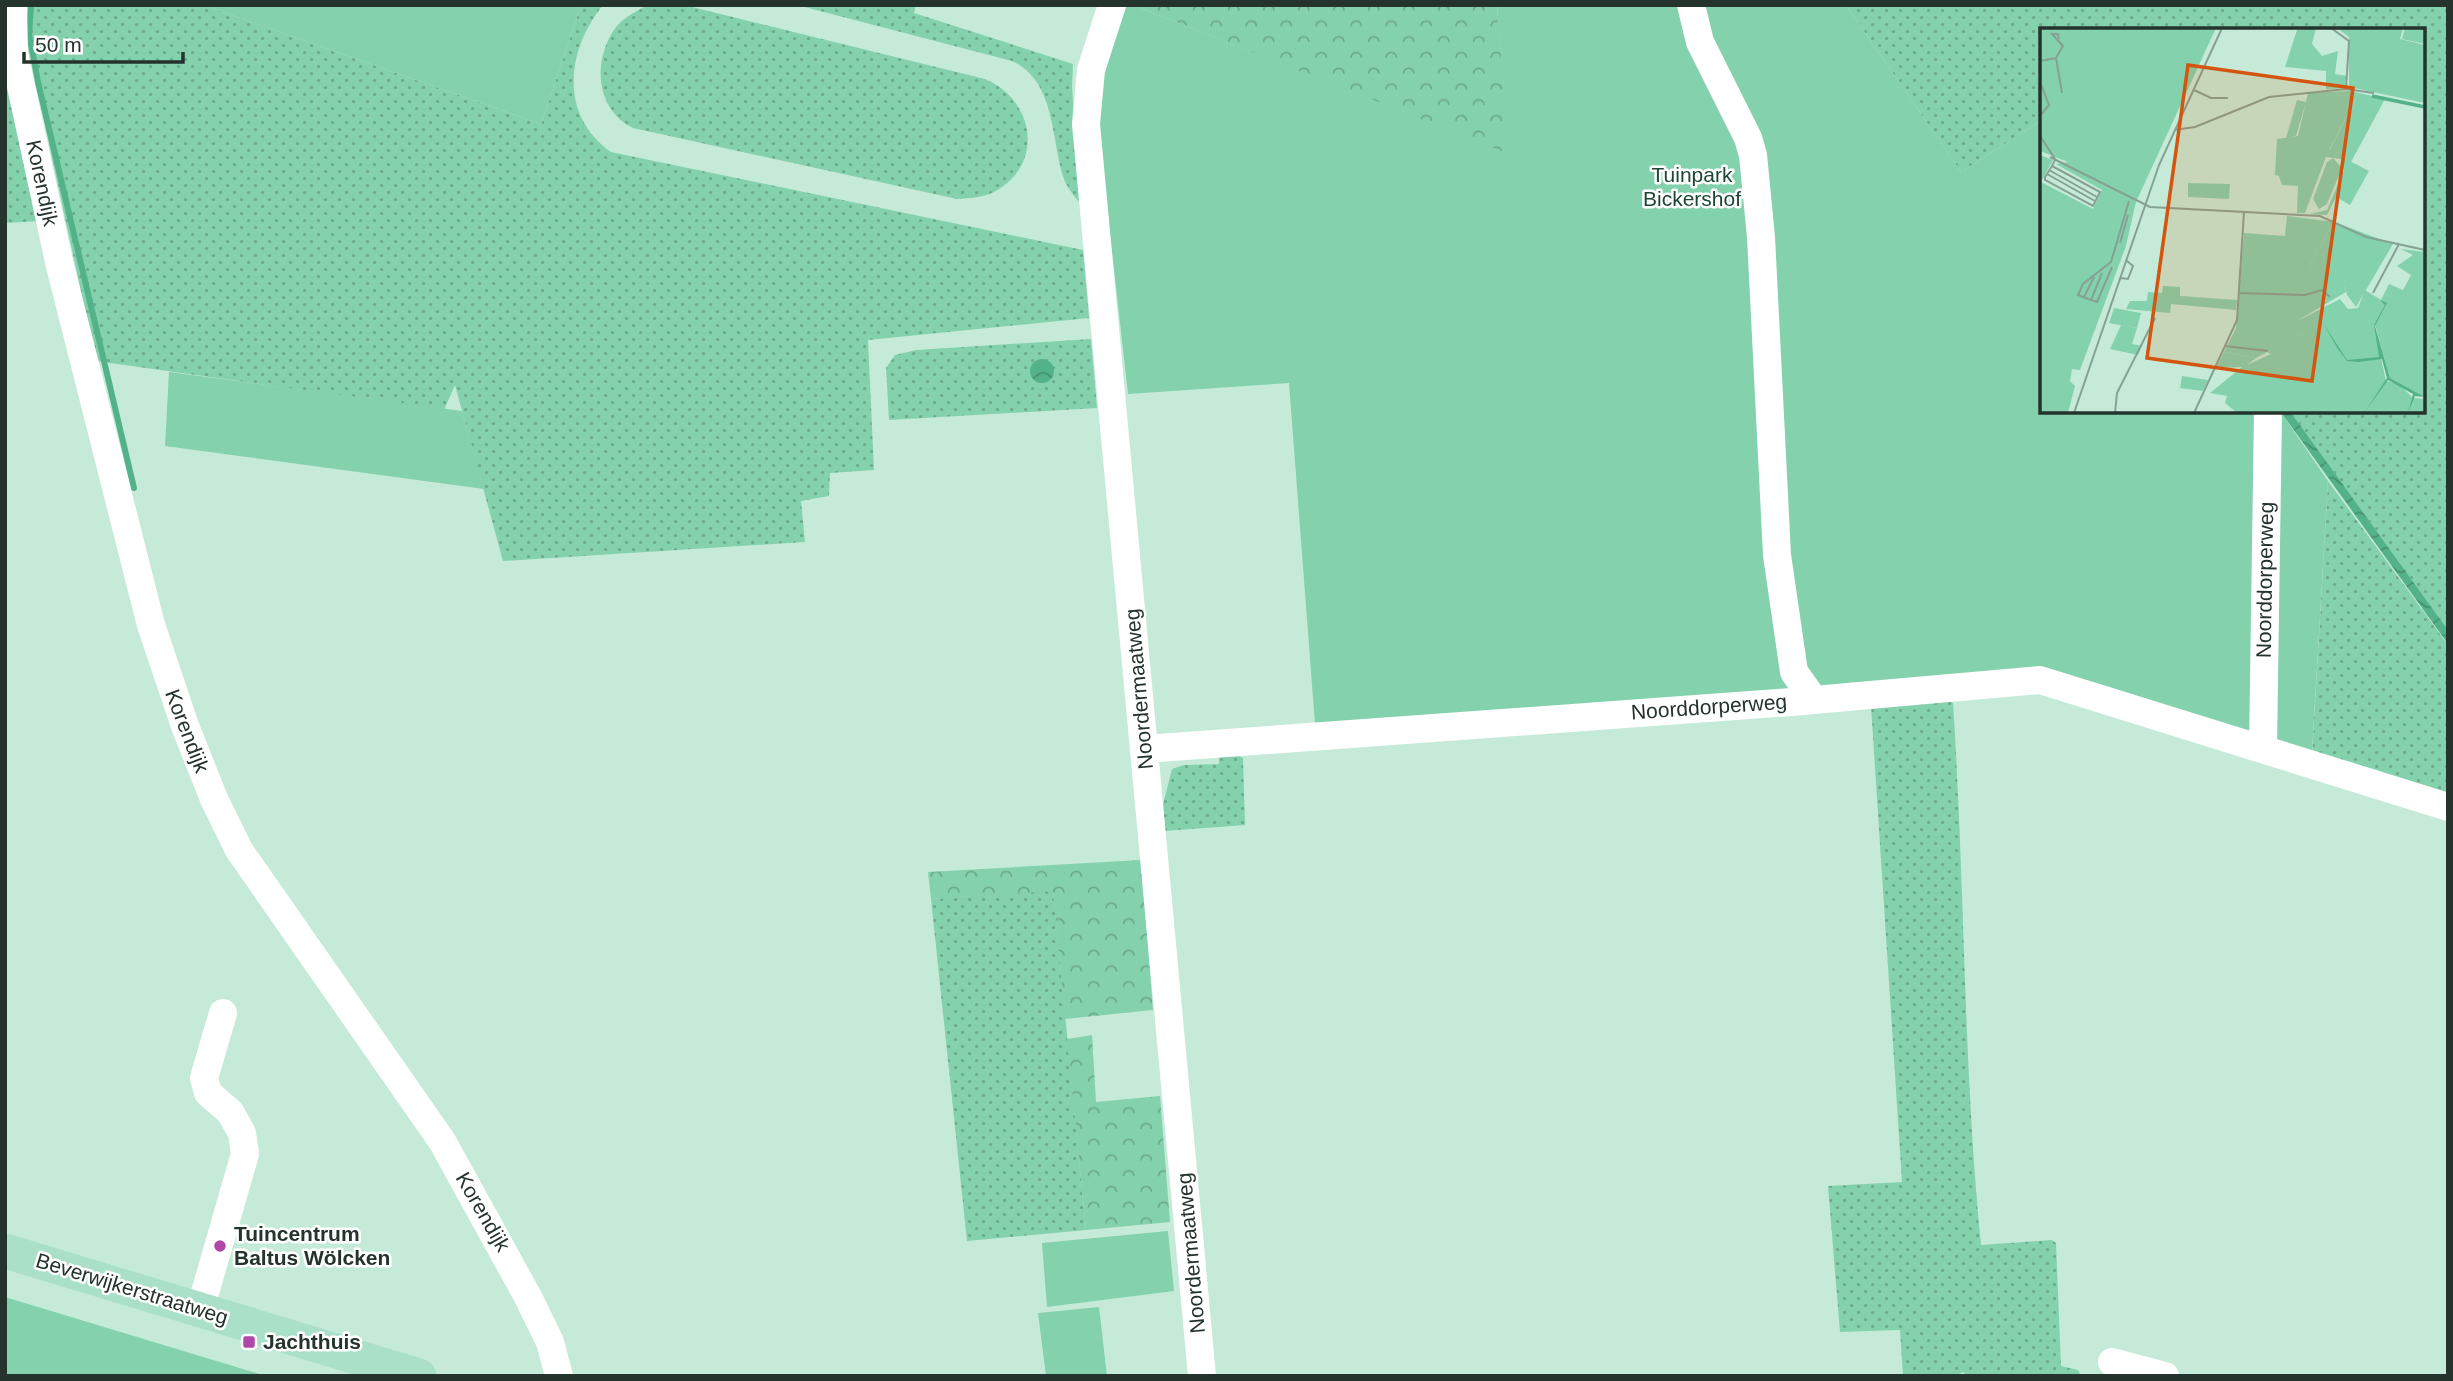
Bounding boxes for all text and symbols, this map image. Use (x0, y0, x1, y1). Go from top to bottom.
scale bar (24, 21, 184, 65)
inset map (2040, 28, 2425, 413)
text: 50 m (35, 33, 82, 56)
street label: Korendijk (22, 138, 63, 229)
park label: Tuinpark Bickershof (1643, 163, 1741, 210)
street label: Noorddorperweg (2252, 502, 2277, 658)
street label: Noordermaatweg (1120, 608, 1157, 770)
street label: Korendijk (161, 686, 214, 776)
street label: Noorddorperweg (1630, 690, 1788, 723)
street label: Korendijk (452, 1168, 516, 1256)
street label: Noordermaatweg (1172, 1172, 1209, 1334)
place label: Tuincentrum Baltus Wölcken (234, 1222, 390, 1269)
marker: Tuincentrum Baltus Wölcken (212, 1238, 228, 1254)
street label: Beverwijkerstraatweg (33, 1248, 231, 1329)
place label: Jachthuis (263, 1330, 361, 1353)
marker: Jachthuis (241, 1334, 257, 1350)

